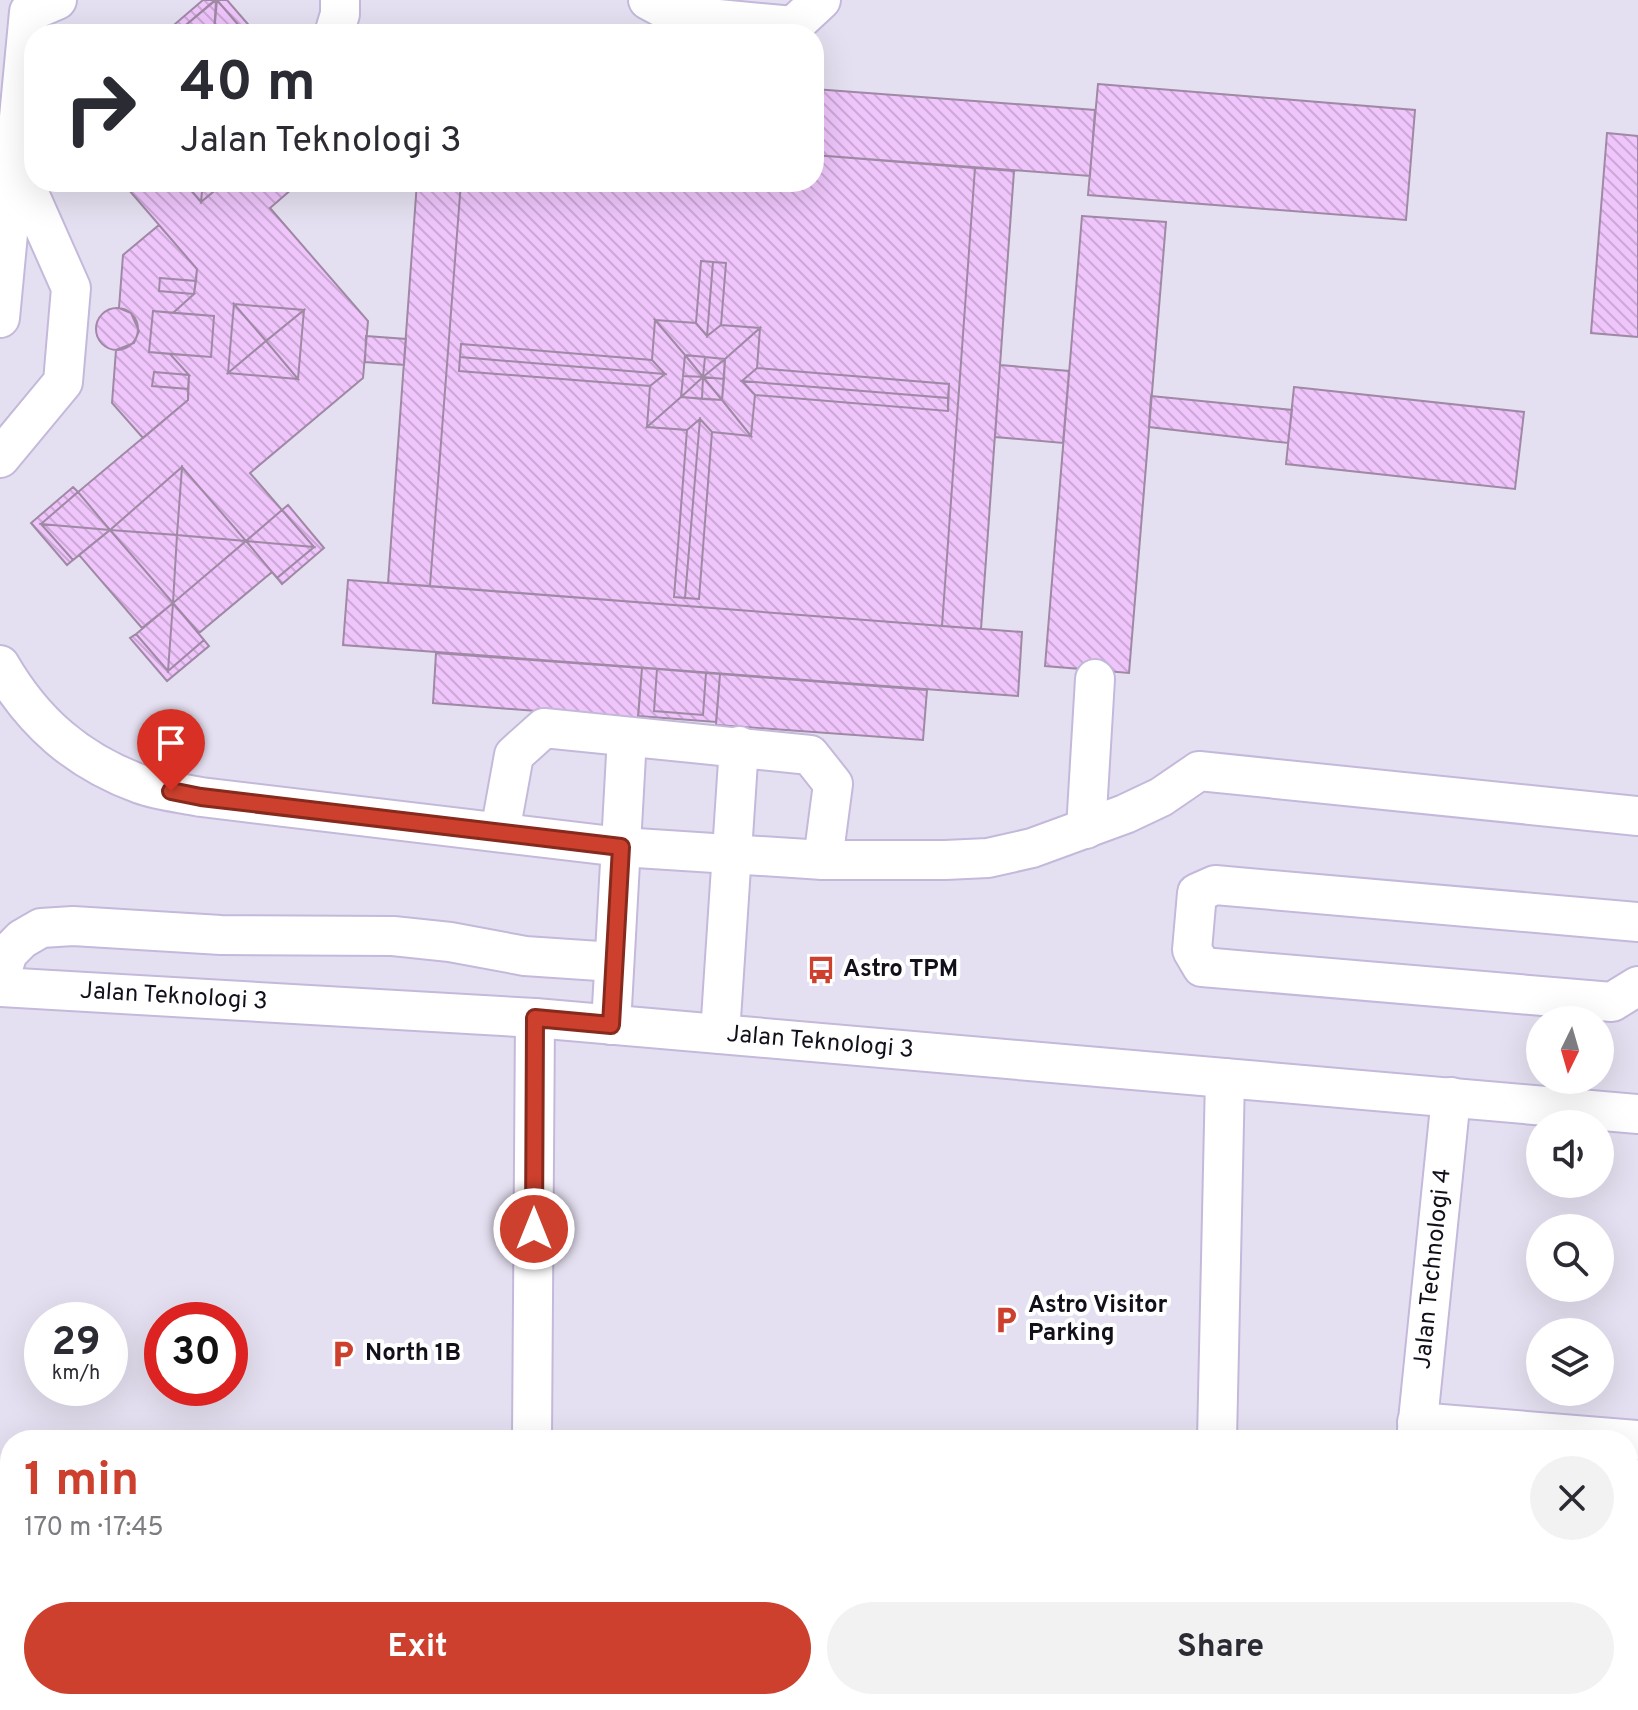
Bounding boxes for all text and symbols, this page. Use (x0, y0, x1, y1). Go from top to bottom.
text: 40 m (180, 50, 316, 120)
icon: right (48, 56, 152, 160)
text: Jalan Teknologi 3 (180, 119, 462, 165)
pin (137, 709, 205, 791)
icon: arrive (149, 721, 193, 765)
bus stop icon: Astro TPM (806, 955, 836, 985)
place label: Astro TPM (843, 955, 958, 985)
street label: Jalan Teknologi 3 (79, 977, 268, 1017)
north arrow (1526, 1006, 1614, 1094)
map controls (1526, 1006, 1614, 1406)
street label: Jalan Teknologi 3 (725, 1020, 915, 1066)
button: sound (1526, 1110, 1614, 1198)
street label: Jalan Technologi 4 (1408, 1167, 1459, 1371)
position arrow (492, 1187, 576, 1271)
button: search (1526, 1214, 1614, 1302)
place label: Astro Visitor Parking (1028, 1291, 1167, 1349)
speed limit sign: 30 (144, 1302, 248, 1406)
parking icon: Astro Visitor Parking (991, 1305, 1021, 1335)
button: layers (1526, 1318, 1614, 1406)
text: 29 (51, 1319, 101, 1369)
parking icon: North 1B (328, 1339, 358, 1369)
place label: North 1B (365, 1339, 461, 1369)
text: km/h (52, 1361, 100, 1387)
text: 1 min (24, 1452, 139, 1512)
button: close (1530, 1456, 1614, 1540)
text: 170 m · 17:45 (24, 1512, 164, 1545)
button: Exit (24, 1602, 811, 1694)
button: Share (827, 1602, 1614, 1694)

